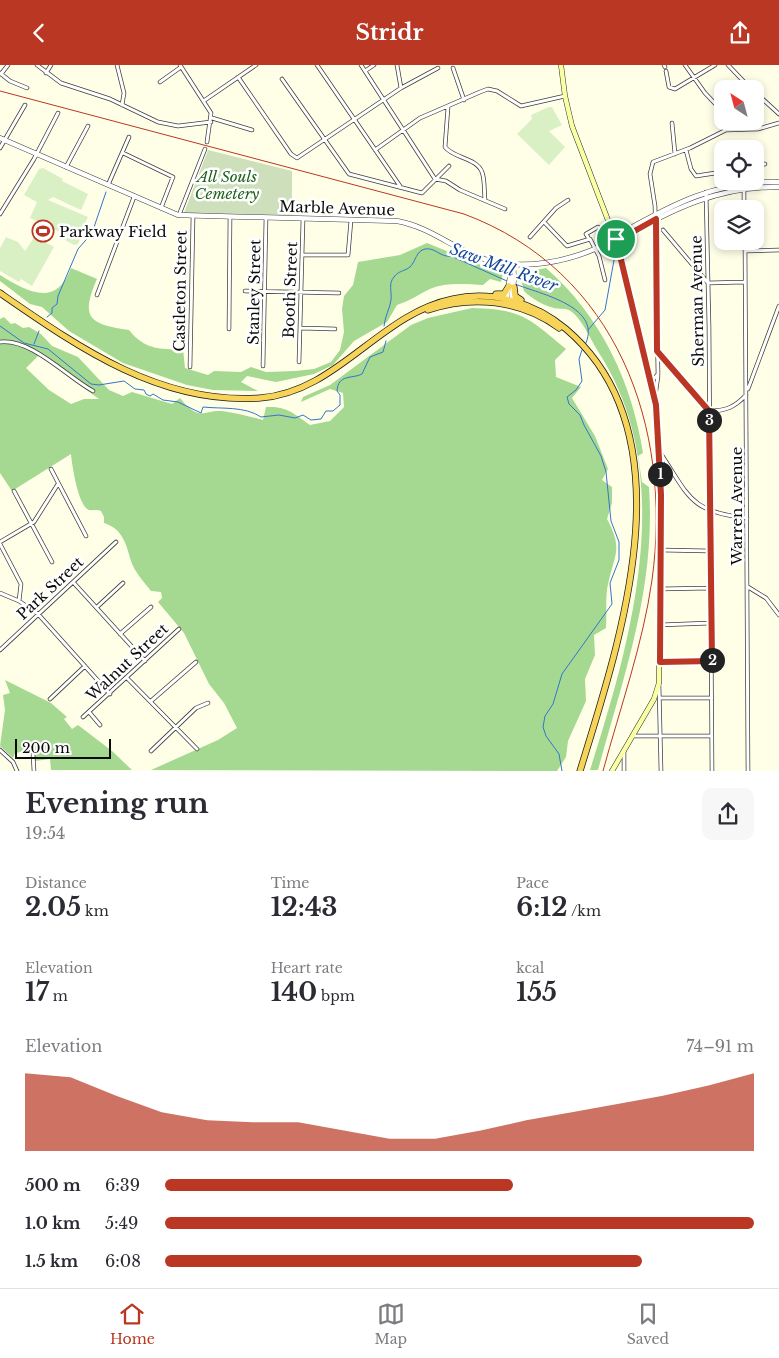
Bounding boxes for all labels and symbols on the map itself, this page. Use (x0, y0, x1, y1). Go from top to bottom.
north arrow (714, 80, 764, 130)
park label: All Souls Cemetery (195, 167, 260, 203)
street label: Marble Avenue (279, 196, 395, 220)
pin (595, 218, 637, 260)
sports icon: Parkway Field (31, 219, 55, 243)
place label: Parkway Field (59, 222, 167, 241)
street label: Castleton Street (169, 230, 191, 352)
street label: Sherman Avenue (686, 235, 708, 367)
water label: Saw Mill River (447, 238, 561, 296)
street label: Stanley Street (244, 239, 264, 345)
street label: Booth Street (279, 241, 301, 339)
pin: 3 (696, 407, 722, 433)
street label: Warren Avenue (727, 447, 746, 566)
pin: 1 (648, 461, 672, 487)
street label: Park Street (13, 552, 87, 624)
street label: Walnut Street (81, 619, 172, 705)
pin: 2 (700, 647, 724, 673)
scale bar (15, 736, 111, 759)

